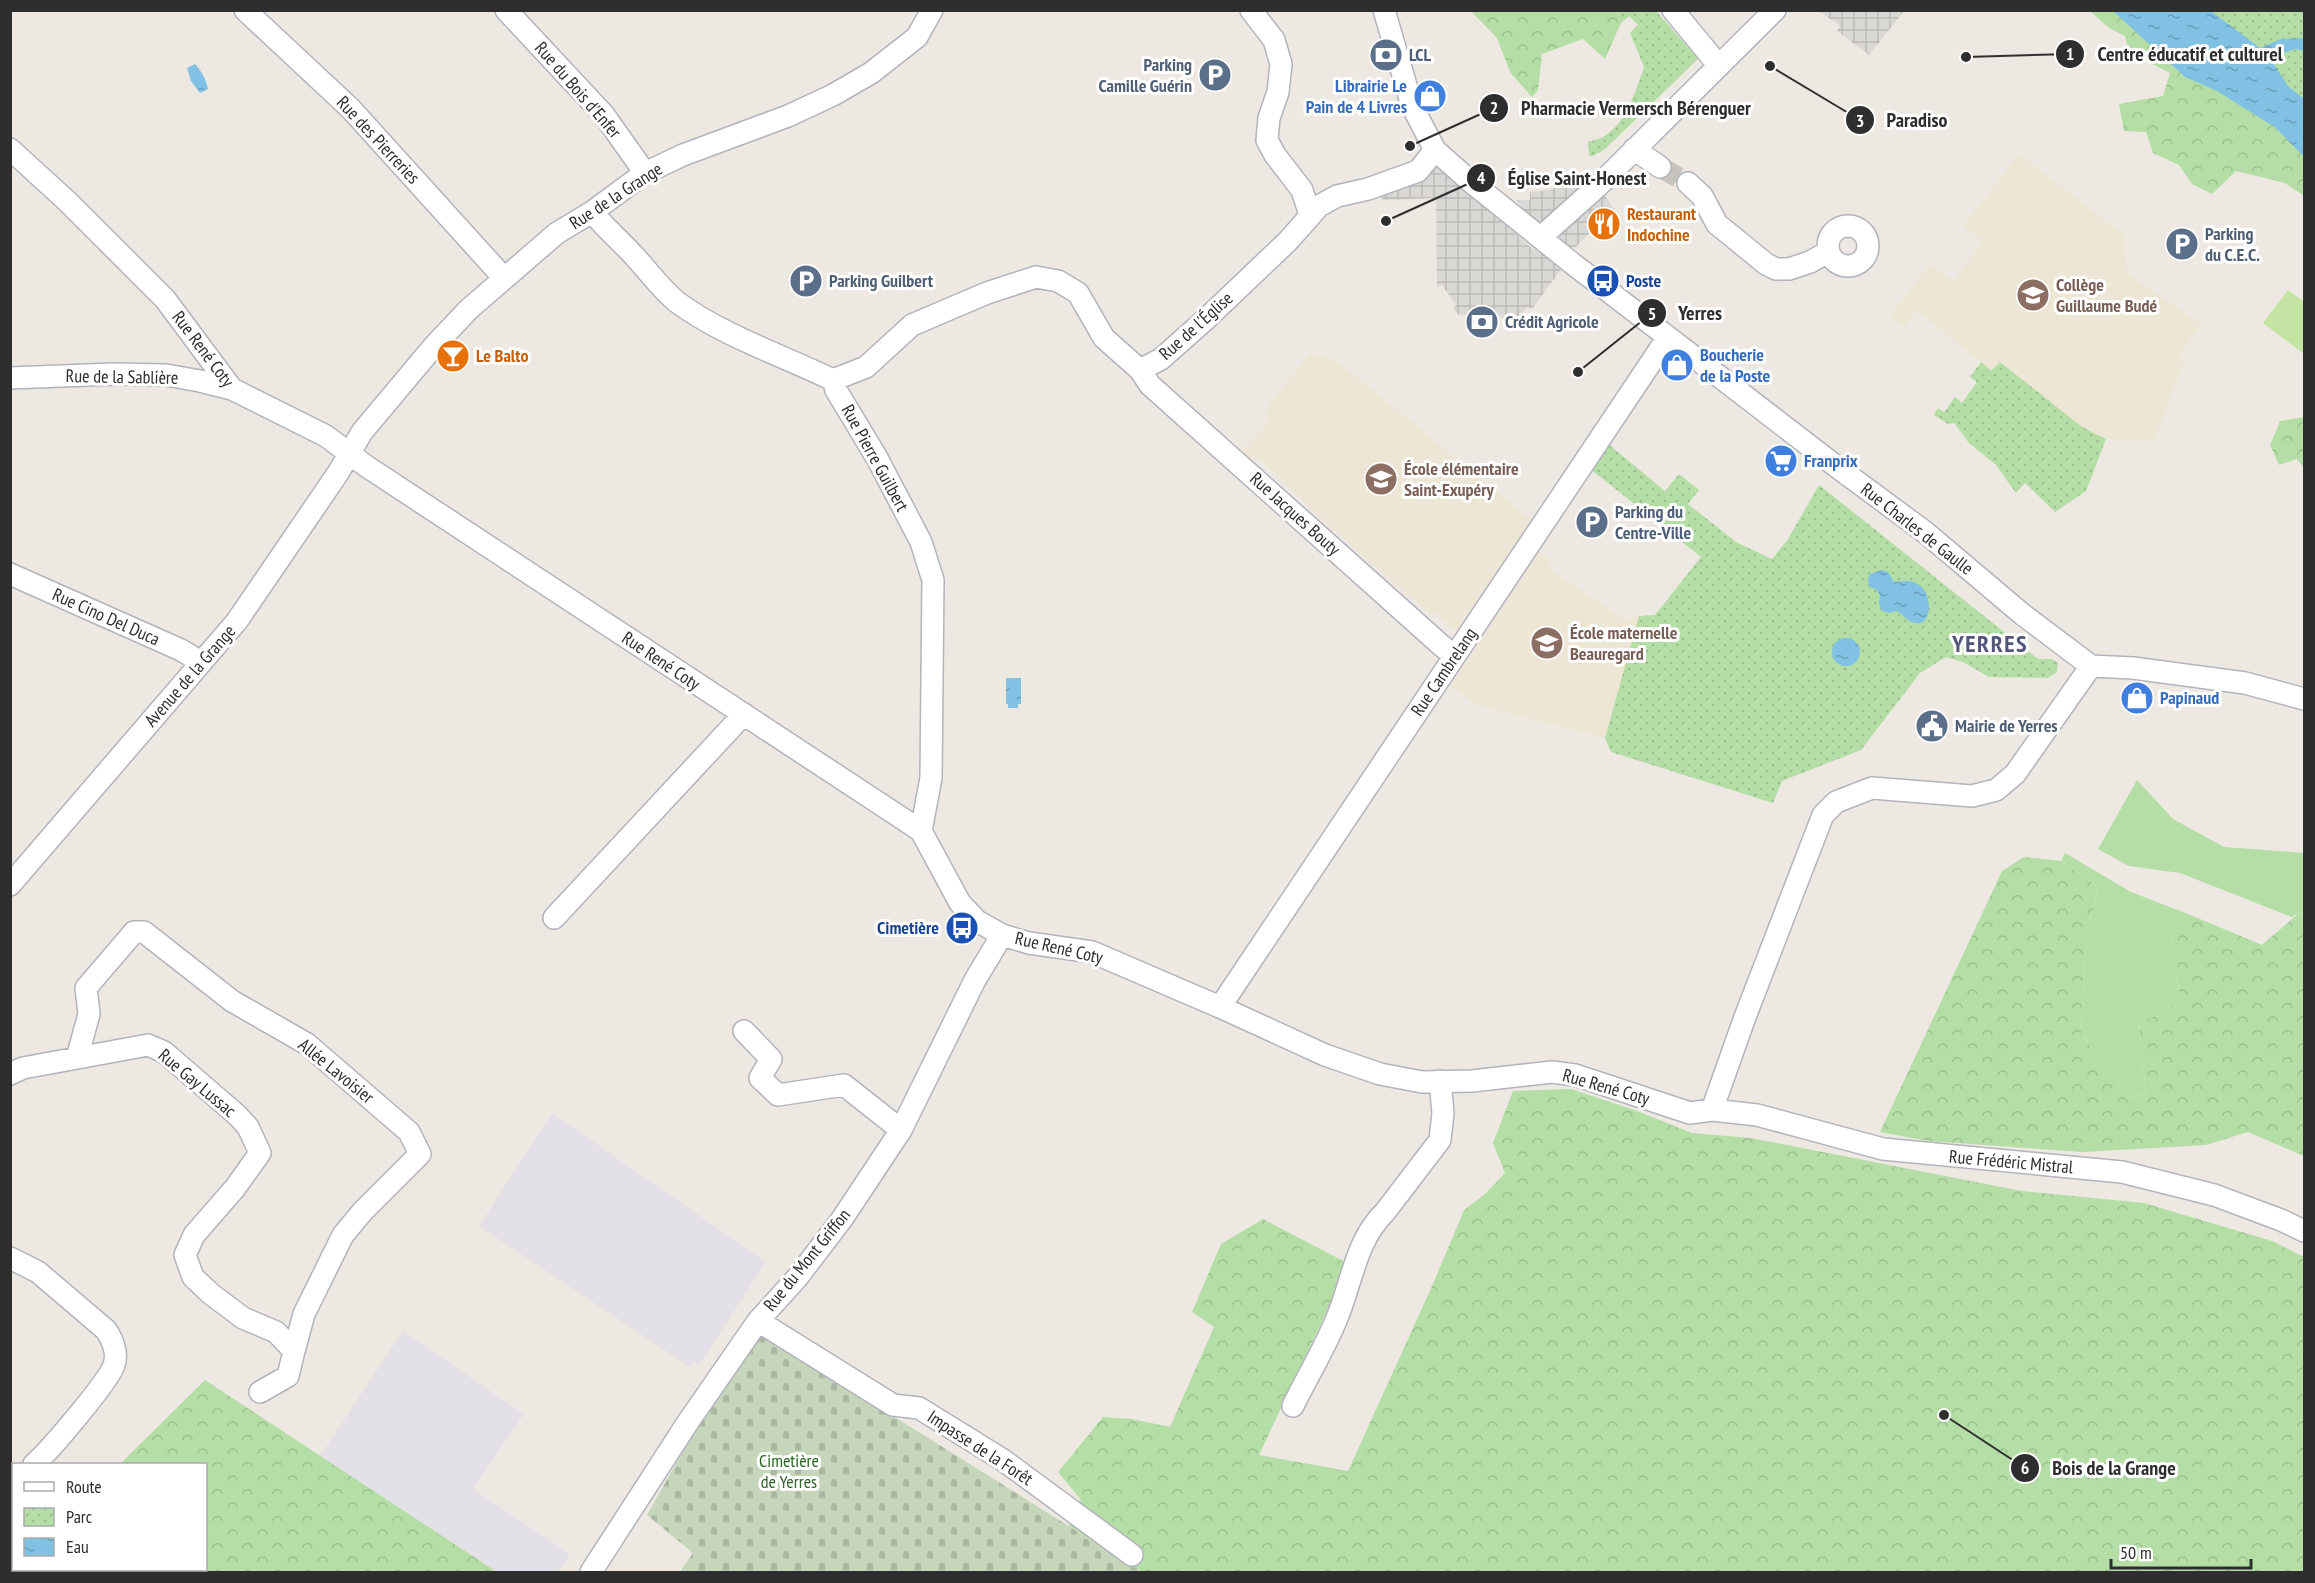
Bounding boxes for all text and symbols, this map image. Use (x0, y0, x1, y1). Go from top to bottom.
callout: Centre éducatif et culturel (2055, 35, 2294, 73)
street label: Rue du Bois d'Enfer (530, 37, 627, 143)
bank icon: LCL (1368, 37, 1404, 73)
text: Centre éducatif et culturel (2097, 41, 2283, 67)
text: 1 (2066, 42, 2074, 65)
place label: LCL (1409, 43, 1431, 66)
place label: Parking Camille Guérin (1098, 53, 1192, 97)
parking icon: Parking Camille Guérin (1197, 57, 1233, 93)
place label: Librairie Le Pain de 4 Livres (1306, 74, 1407, 118)
shop icon: Librairie Le Pain de 4 Livres (1412, 78, 1448, 114)
callout: Pharmacie Vermersch Bérenguer (1479, 89, 1763, 127)
street label: Rue des Pierreries (332, 91, 425, 188)
text: Pharmacie Vermersch Bérenguer (1521, 95, 1751, 121)
text: 2 (1490, 96, 1498, 119)
callout: Paradiso (1845, 101, 1959, 139)
text: Paradiso (1887, 107, 1947, 133)
text: 3 (1856, 109, 1864, 132)
street label: Rue de la Grange (565, 157, 666, 234)
callout: Église Saint-Honest (1466, 159, 1659, 197)
text: Église Saint-Honest (1508, 165, 1646, 191)
text: 4 (1477, 166, 1486, 189)
place label: Restaurant Indochine (1627, 202, 1697, 246)
restaurant icon: Restaurant Indochine (1586, 206, 1622, 242)
place label: Parking du C.E.C. (2205, 222, 2260, 266)
parking icon: Parking du C.E.C. (2164, 226, 2200, 262)
parking icon: Parking Guilbert (788, 263, 824, 299)
bus stop icon: Poste (1585, 263, 1621, 299)
place label: Parking Guilbert (829, 269, 934, 292)
place label: Poste (1626, 269, 1662, 292)
place label: Collège Guillaume Budé (2056, 273, 2158, 317)
school or university icon: Collège Guillaume Budé (2015, 277, 2051, 313)
street label: Rue de l'Église (1154, 287, 1237, 365)
callout: Yerres (1637, 294, 1734, 332)
text: Yerres (1677, 300, 1722, 326)
text: 5 (1648, 302, 1656, 325)
bank icon: Crédit Agricole (1464, 304, 1500, 340)
street label: Rue René Coty (167, 306, 240, 391)
place label: Crédit Agricole (1505, 310, 1599, 333)
bar icon: Le Balto (435, 338, 471, 374)
place label: Boucherie de la Poste (1700, 343, 1770, 387)
place label: Le Balto (476, 344, 528, 367)
shop icon: Boucherie de la Poste (1659, 347, 1695, 383)
street label: Rue de la Sablière (66, 364, 178, 389)
street label: Rue Pierre Guilbert (837, 400, 914, 515)
supermarket icon: Franprix (1763, 443, 1799, 479)
place label: Franprix (1804, 449, 1858, 472)
place label: École élémentaire Saint-Exupéry (1404, 457, 1519, 501)
school or university icon: École élémentaire Saint-Exupéry (1363, 461, 1399, 497)
street label: Rue Jacques Bouty (1245, 467, 1346, 560)
street label: Rue Charles de Gaulle (1857, 478, 1978, 580)
place label: Parking du Centre-Ville (1615, 500, 1691, 544)
parking icon: Parking du Centre-Ville (1574, 504, 1610, 540)
street label: Rue Cino Del Duca (49, 583, 163, 650)
street label: Avenue de la Grange (139, 620, 240, 731)
place label: École maternelle Beauregard (1570, 621, 1678, 665)
street label: Rue Cambrelang (1406, 623, 1482, 720)
school or university icon: École maternelle Beauregard (1529, 625, 1565, 661)
street label: Rue René Coty (618, 626, 705, 695)
district label: YERRES (1951, 628, 2028, 659)
shop icon: Papinaud (2119, 680, 2155, 716)
place label: Papinaud (2160, 686, 2219, 709)
public building icon: Mairie de Yerres (1914, 708, 1950, 744)
place label: Mairie de Yerres (1955, 714, 2058, 737)
bus stop icon: Cimetière (944, 910, 980, 946)
place label: Cimetière (877, 916, 939, 939)
street label: Rue René Coty (1013, 926, 1105, 969)
street label: Allée Lavoisier (294, 1033, 379, 1108)
street label: Rue Gay Lussac (154, 1043, 241, 1122)
street label: Rue René Coty (1560, 1063, 1652, 1110)
street label: Rue Frédéric Mistral (1948, 1145, 2075, 1178)
street label: Rue du Mont Griffon (758, 1204, 855, 1316)
street label: Impasse de la Forêt (923, 1405, 1037, 1490)
park label: Cimetière de Yerres (759, 1449, 819, 1493)
callout: Bois de la Grange (2010, 1449, 2188, 1487)
text: Bois de la Grange (2052, 1455, 2176, 1481)
text: 6 (2021, 1456, 2029, 1479)
legend (12, 1463, 207, 1571)
text: Route (66, 1475, 102, 1498)
text: Parc (66, 1505, 93, 1528)
scale bar (2111, 1532, 2250, 1570)
text: Eau (66, 1535, 89, 1558)
text: 50 m (2120, 1541, 2152, 1564)

